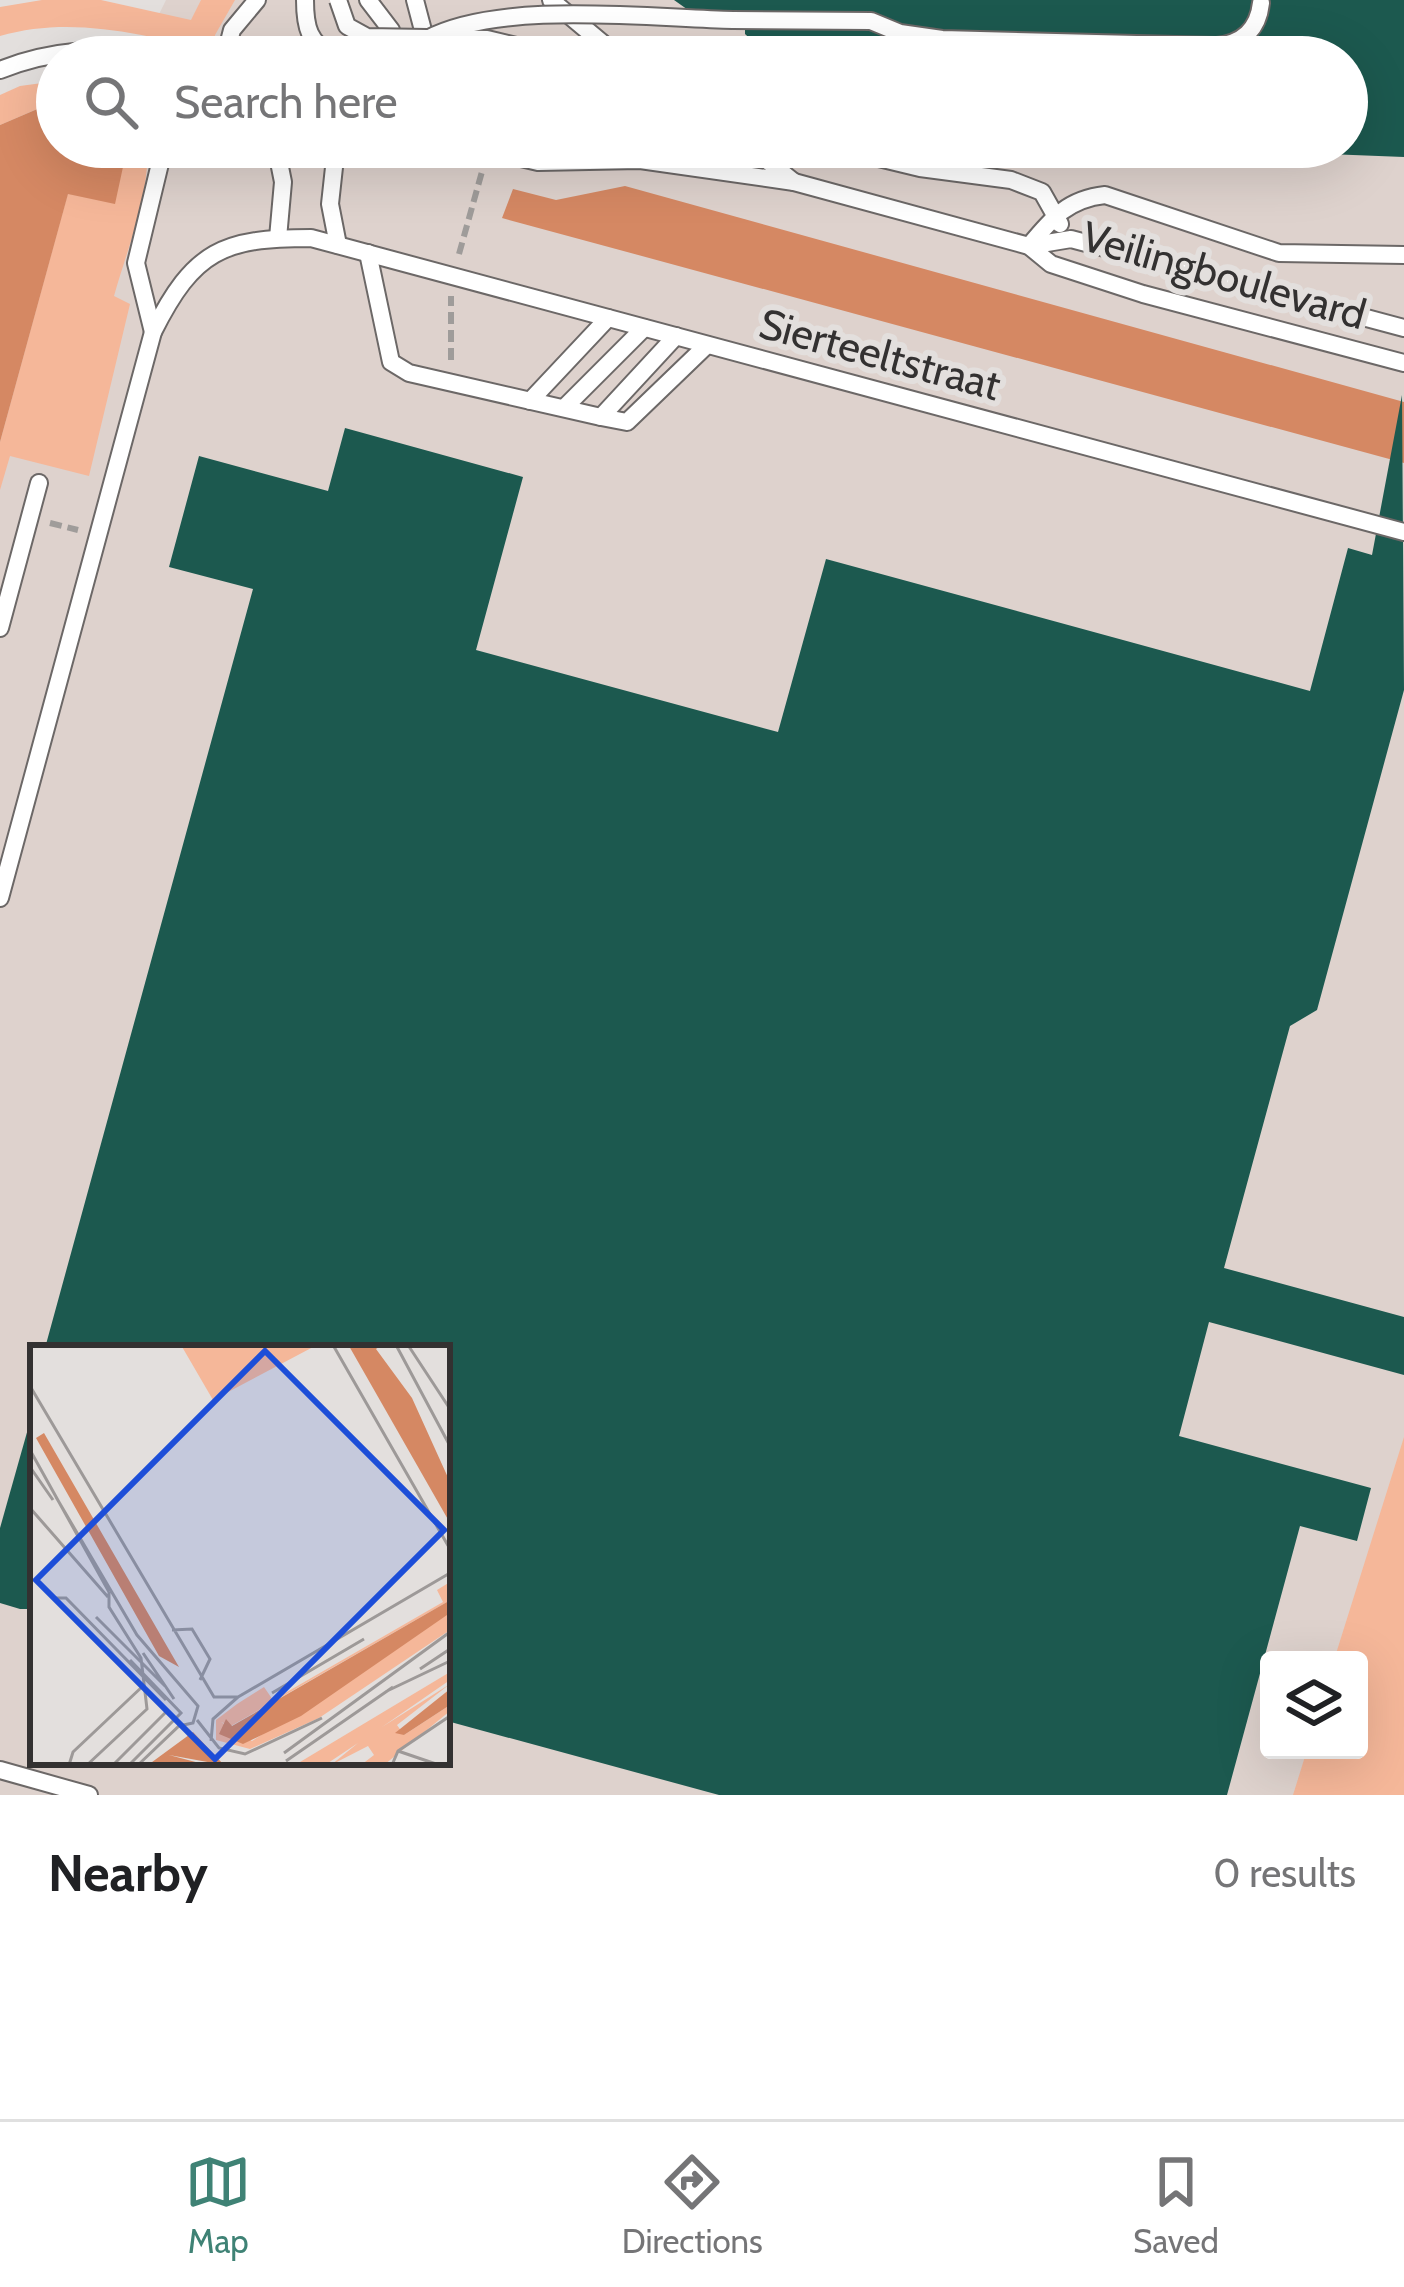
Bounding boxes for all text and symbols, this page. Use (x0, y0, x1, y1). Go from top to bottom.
search box (36, 36, 1368, 168)
icon: search (78, 69, 144, 135)
text: Search here (174, 75, 398, 129)
street label: Veilingboulevard (1076, 210, 1372, 340)
street label: Sierteeltstraat (754, 297, 1006, 411)
inset map (30, 1345, 450, 1765)
map controls (1260, 1651, 1368, 1759)
button: layers (1260, 1651, 1368, 1759)
text: Nearby (48, 1842, 208, 1904)
text: 0 results (1213, 1849, 1356, 1897)
tab: Map (185, 2149, 251, 2261)
tab: Directions (622, 2149, 763, 2261)
tab: Saved (1133, 2149, 1219, 2261)

